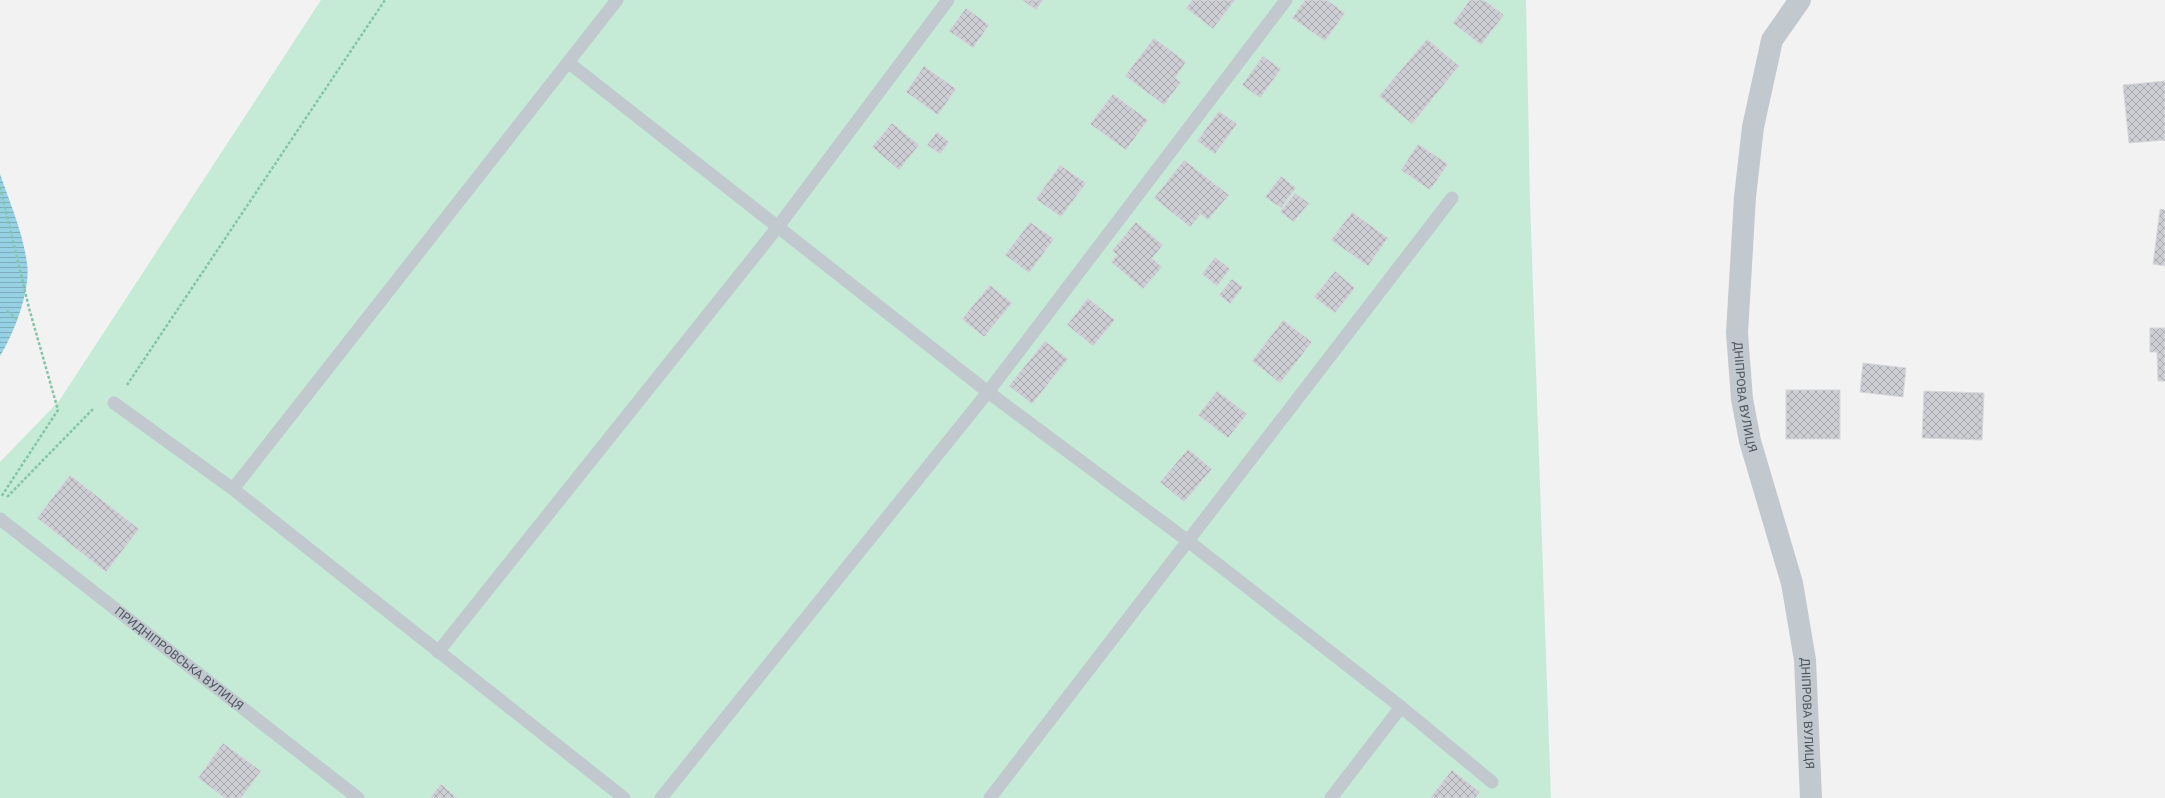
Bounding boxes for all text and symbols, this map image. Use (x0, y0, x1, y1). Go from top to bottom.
street label: ДНІПРОВА ВУЛИЦЯ (1731, 341, 1760, 454)
street label: ПРИДНІПРОВСЬКА ВУЛИЦЯ (112, 604, 246, 713)
street label: ДНІПРОВА ВУЛИЦЯ (1798, 657, 1817, 769)

